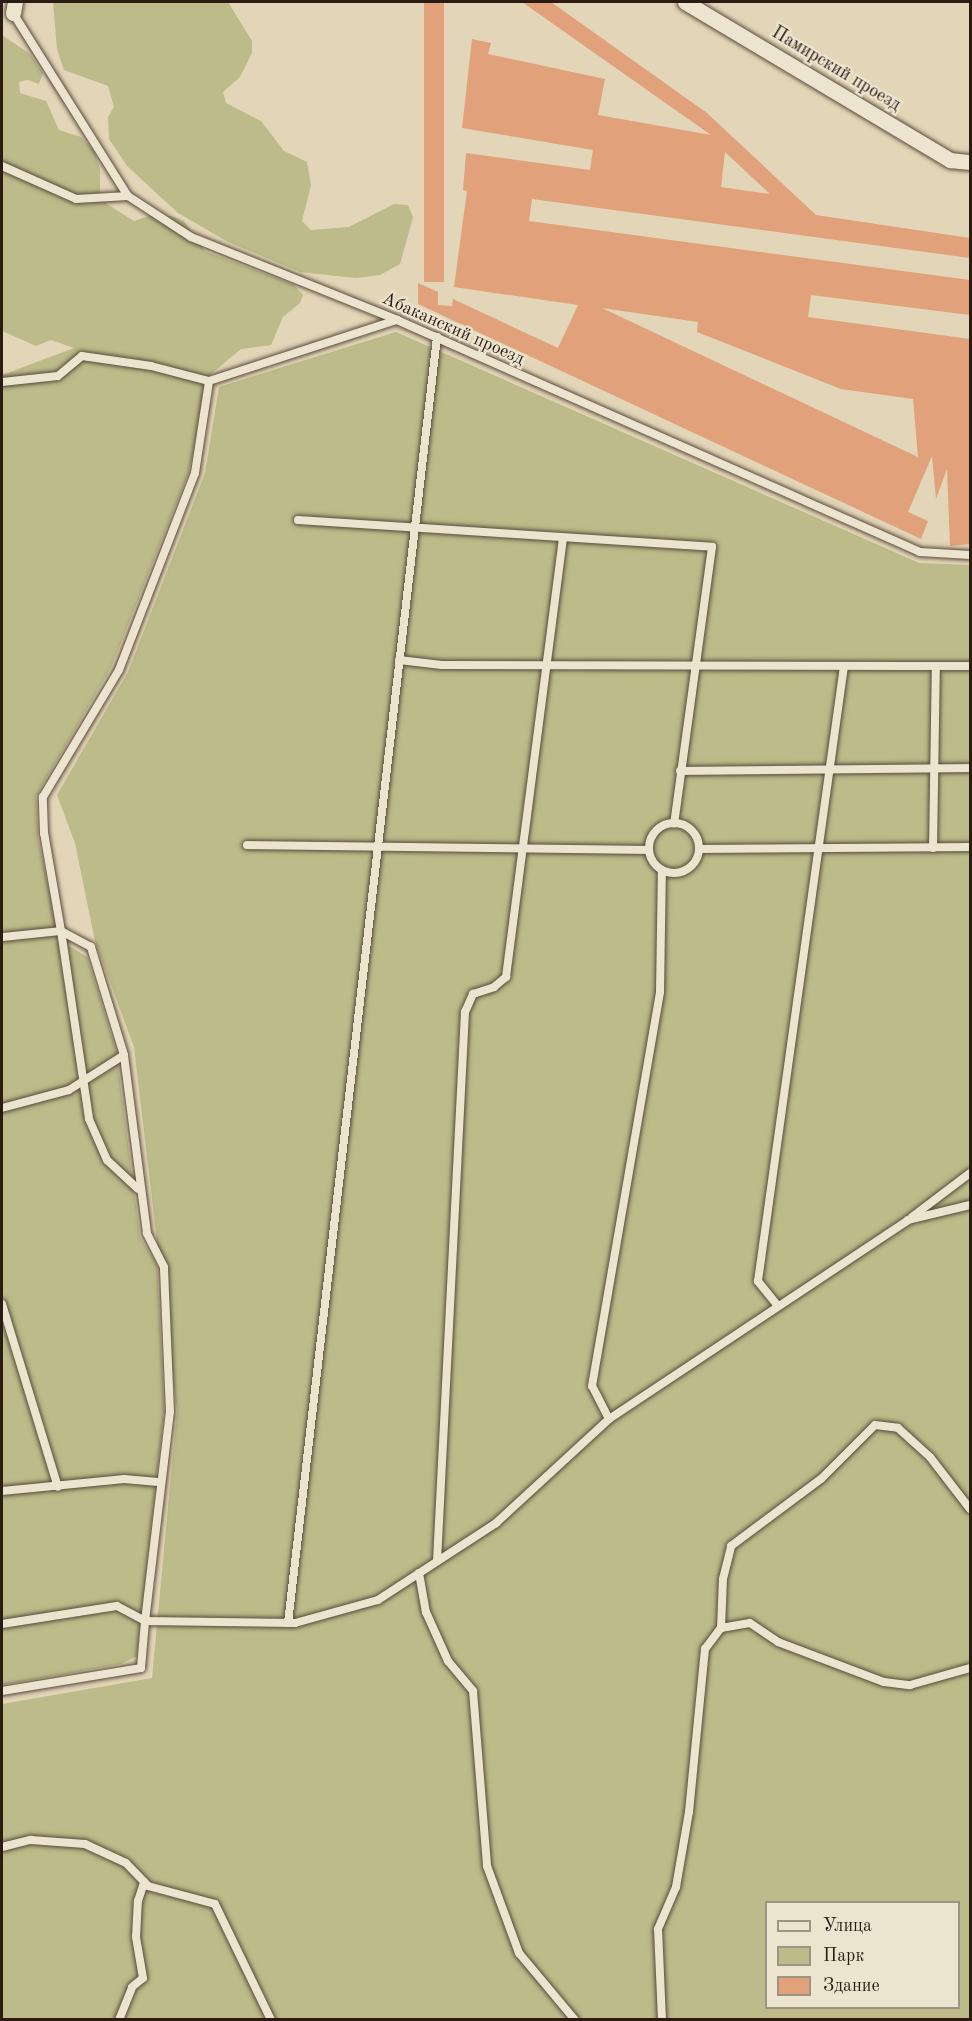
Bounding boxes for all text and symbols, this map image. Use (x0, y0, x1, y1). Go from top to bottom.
street label: Памирский проезд (768, 22, 904, 116)
street label: Абаканский проезд (378, 288, 528, 370)
legend (765, 1901, 960, 2009)
text: Улица (823, 1917, 872, 1935)
text: Парк (823, 1947, 864, 1965)
text: Здание (823, 1977, 880, 1995)

